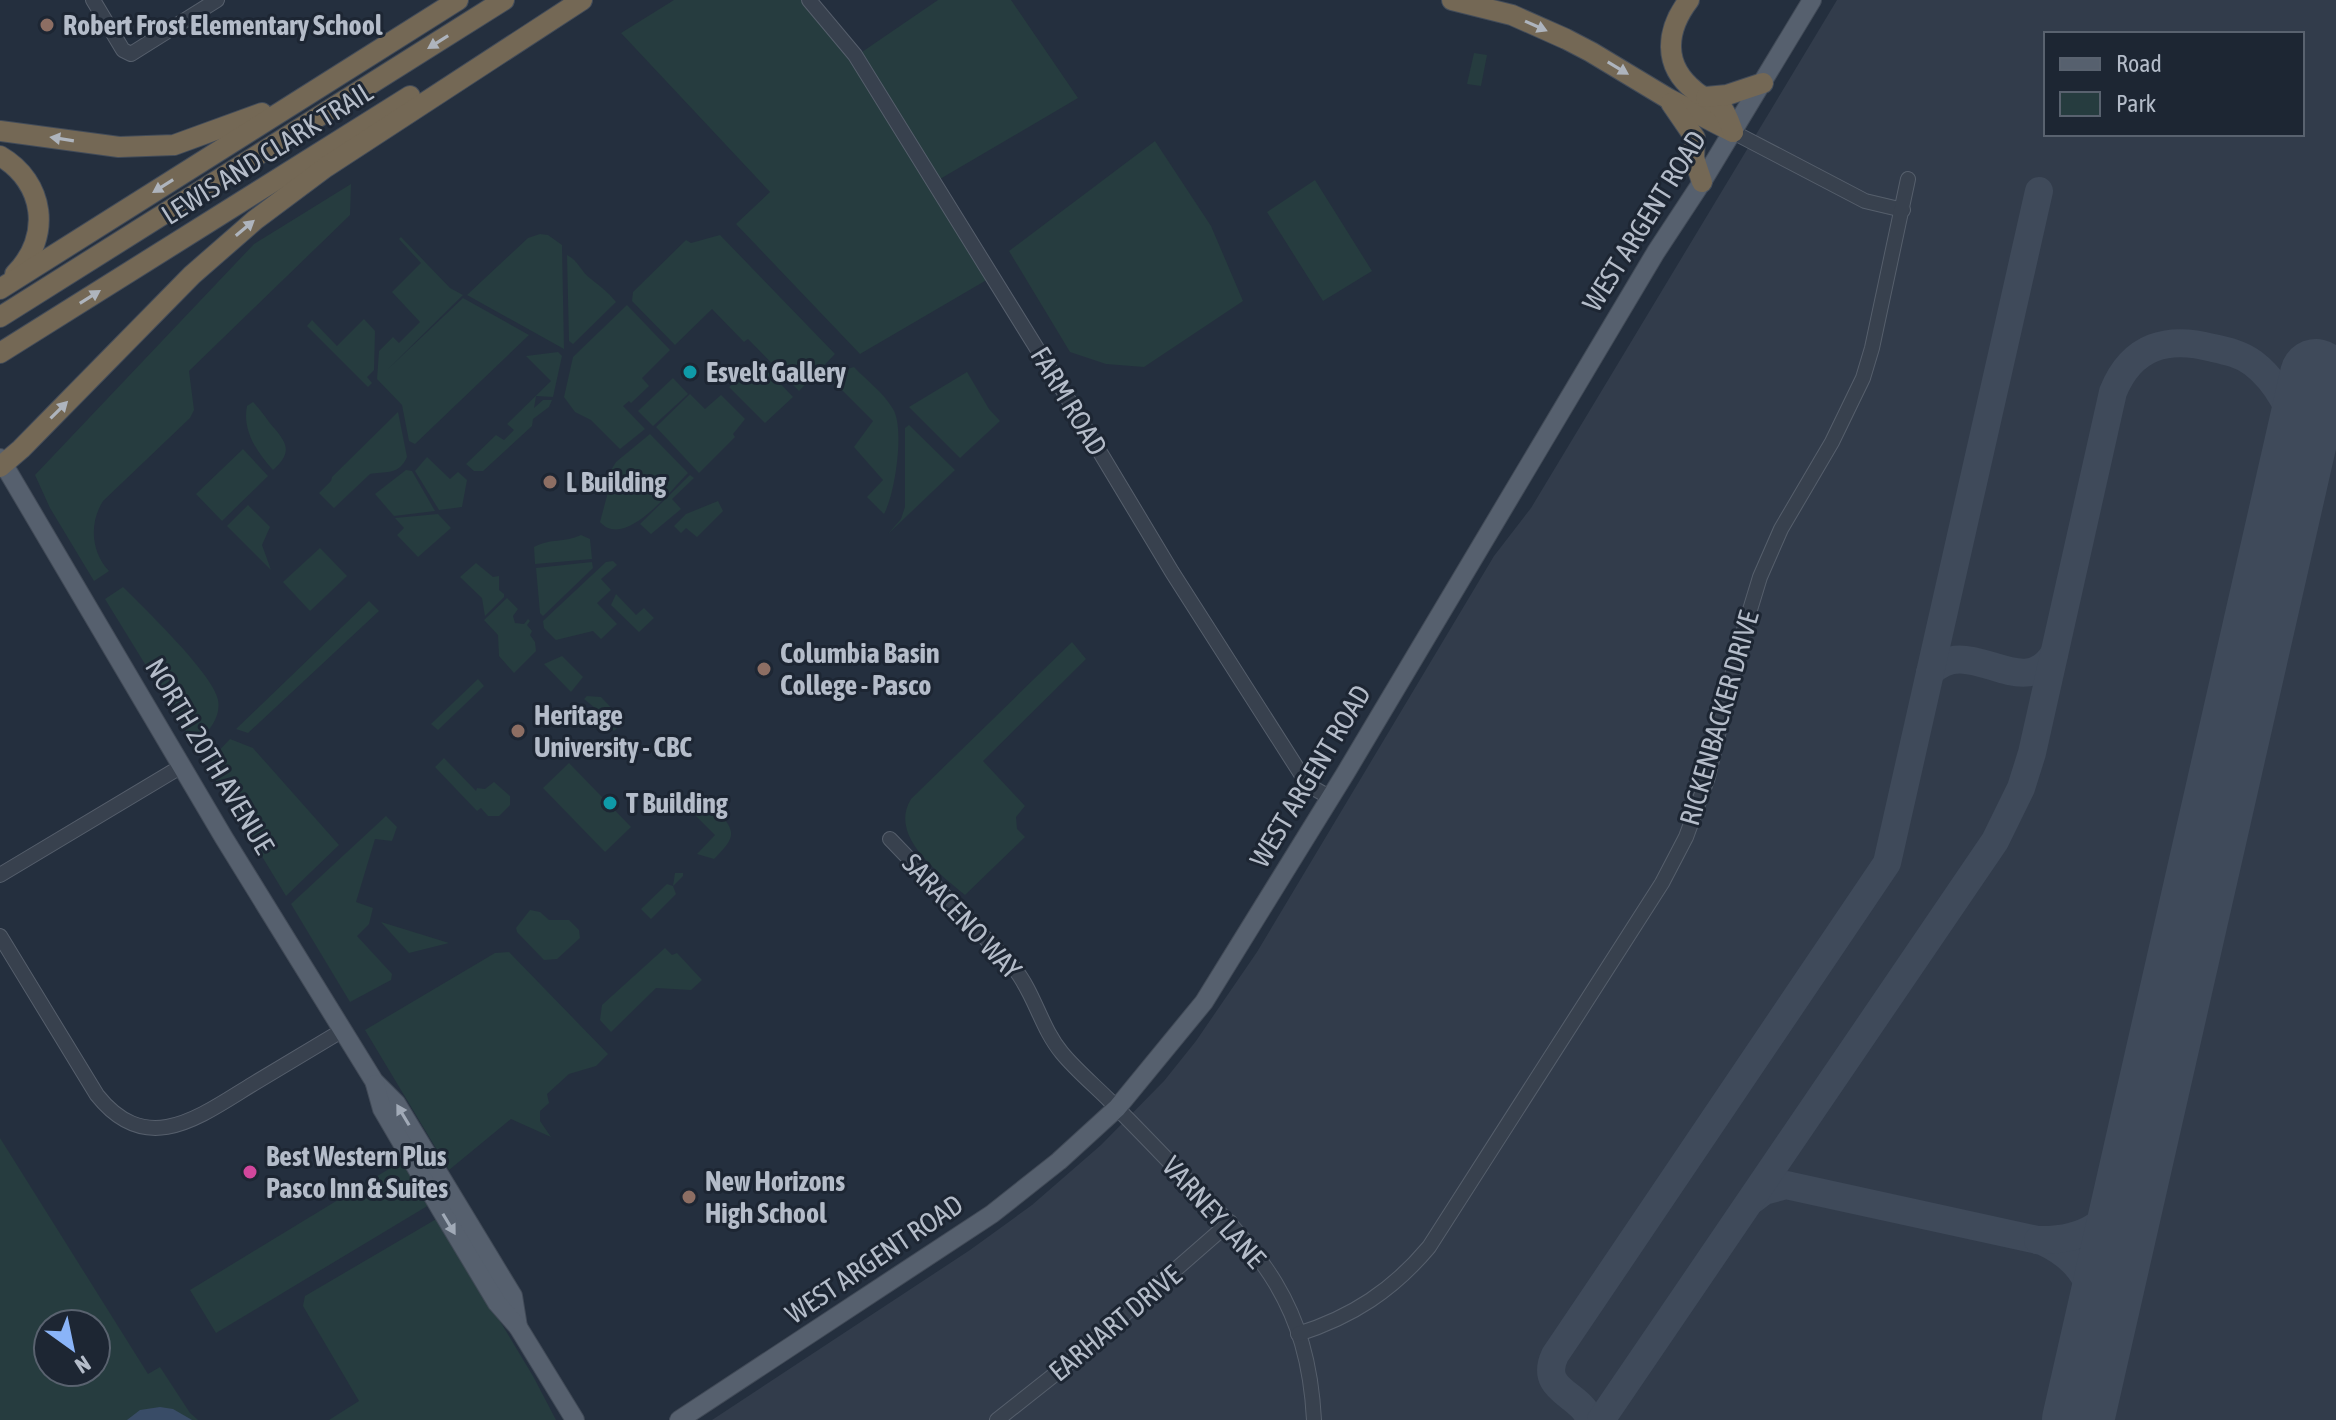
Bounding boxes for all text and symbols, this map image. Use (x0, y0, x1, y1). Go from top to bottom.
place label: Robert Frost Elementary School (63, 9, 383, 41)
marker: Robert Frost Elementary School (38, 16, 56, 34)
one-way arrow (1524, 19, 1548, 33)
legend (2044, 32, 2304, 136)
one-way arrow (428, 34, 449, 49)
text: Road (2116, 50, 2162, 77)
one-way arrow (1607, 61, 1629, 75)
street label: LEWIS AND CLARK TRAIL (156, 75, 378, 231)
text: Park (2116, 90, 2157, 117)
street label: WEST ARGENT ROAD (1576, 125, 1712, 317)
one-way arrow (49, 132, 74, 144)
one-way arrow (152, 179, 174, 193)
one-way arrow (235, 220, 256, 237)
one-way arrow (80, 290, 101, 305)
street label: FARM ROAD (1024, 341, 1114, 461)
place label: Esvelt Gallery (706, 356, 846, 388)
marker: Esvelt Gallery (681, 363, 699, 381)
one-way arrow (50, 401, 68, 420)
place label: L Building (566, 466, 667, 498)
marker: L Building (541, 473, 559, 491)
street label: RICKENBACKER DRIVE (1673, 607, 1765, 829)
place label: Columbia Basin College - Pasco (780, 637, 940, 701)
street label: NORTH 20TH AVENUE (139, 653, 281, 859)
marker: Columbia Basin College - Pasco (755, 660, 773, 678)
street label: WEST ARGENT ROAD (1243, 679, 1377, 873)
place label: Heritage University - CBC (534, 699, 692, 763)
marker: Heritage University - CBC (509, 722, 527, 740)
place label: T Building (626, 787, 729, 819)
marker: T Building (601, 794, 619, 812)
street label: SARACENO WAY (896, 847, 1028, 985)
one-way arrow (396, 1104, 410, 1126)
place label: Best Western Plus Pasco Inn & Suites (266, 1140, 448, 1204)
street label: VARNEY LANE (1156, 1150, 1272, 1274)
marker: Best Western Plus Pasco Inn & Suites (241, 1163, 259, 1181)
place label: New Horizons High School (705, 1165, 845, 1229)
marker: New Horizons High School (680, 1188, 698, 1206)
street label: WEST ARGENT ROAD (779, 1188, 969, 1330)
one-way arrow (442, 1213, 456, 1235)
street label: EARHART DRIVE (1043, 1259, 1187, 1387)
north arrow (32, 1308, 112, 1388)
text: N (70, 1350, 95, 1379)

